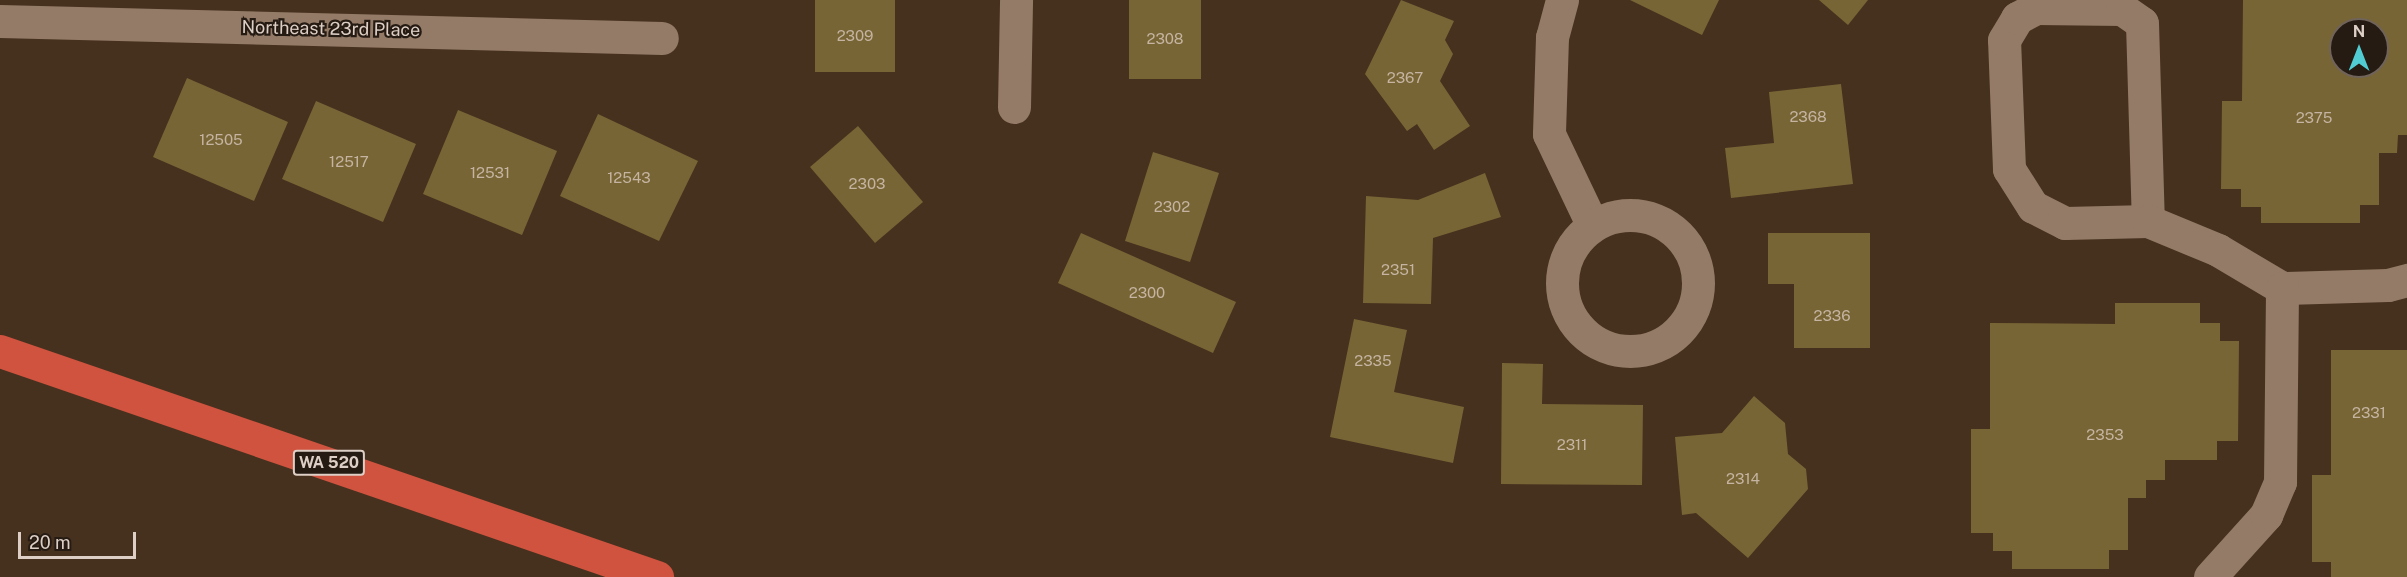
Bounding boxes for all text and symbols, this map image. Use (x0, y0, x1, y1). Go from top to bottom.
street label: Northeast 23rd Place (241, 17, 421, 41)
north arrow (2329, 18, 2389, 78)
text: N (2353, 22, 2365, 41)
house number: 2309 (837, 27, 873, 45)
house number: 2308 (1146, 30, 1184, 48)
house number: 2367 (1387, 69, 1423, 87)
house number: 2368 (1789, 108, 1827, 126)
house number: 2375 (2296, 109, 2332, 127)
house number: 12505 (199, 131, 243, 149)
house number: 12517 (329, 153, 369, 171)
house number: 12531 (470, 164, 510, 182)
house number: 12543 (607, 169, 651, 187)
house number: 2303 (849, 175, 885, 193)
house number: 2302 (1154, 198, 1190, 216)
house number: 2351 (1381, 261, 1415, 279)
house number: 2300 (1129, 284, 1165, 302)
house number: 2336 (1814, 307, 1850, 325)
house number: 2335 (1354, 352, 1392, 370)
house number: 2331 (2352, 404, 2386, 422)
house number: 2353 (2086, 426, 2124, 444)
house number: 2311 (1557, 436, 1587, 454)
road number: WA 520 (292, 450, 366, 476)
house number: 2314 (1726, 470, 1760, 488)
scale bar (21, 520, 140, 558)
text: 20 m (29, 532, 71, 553)

